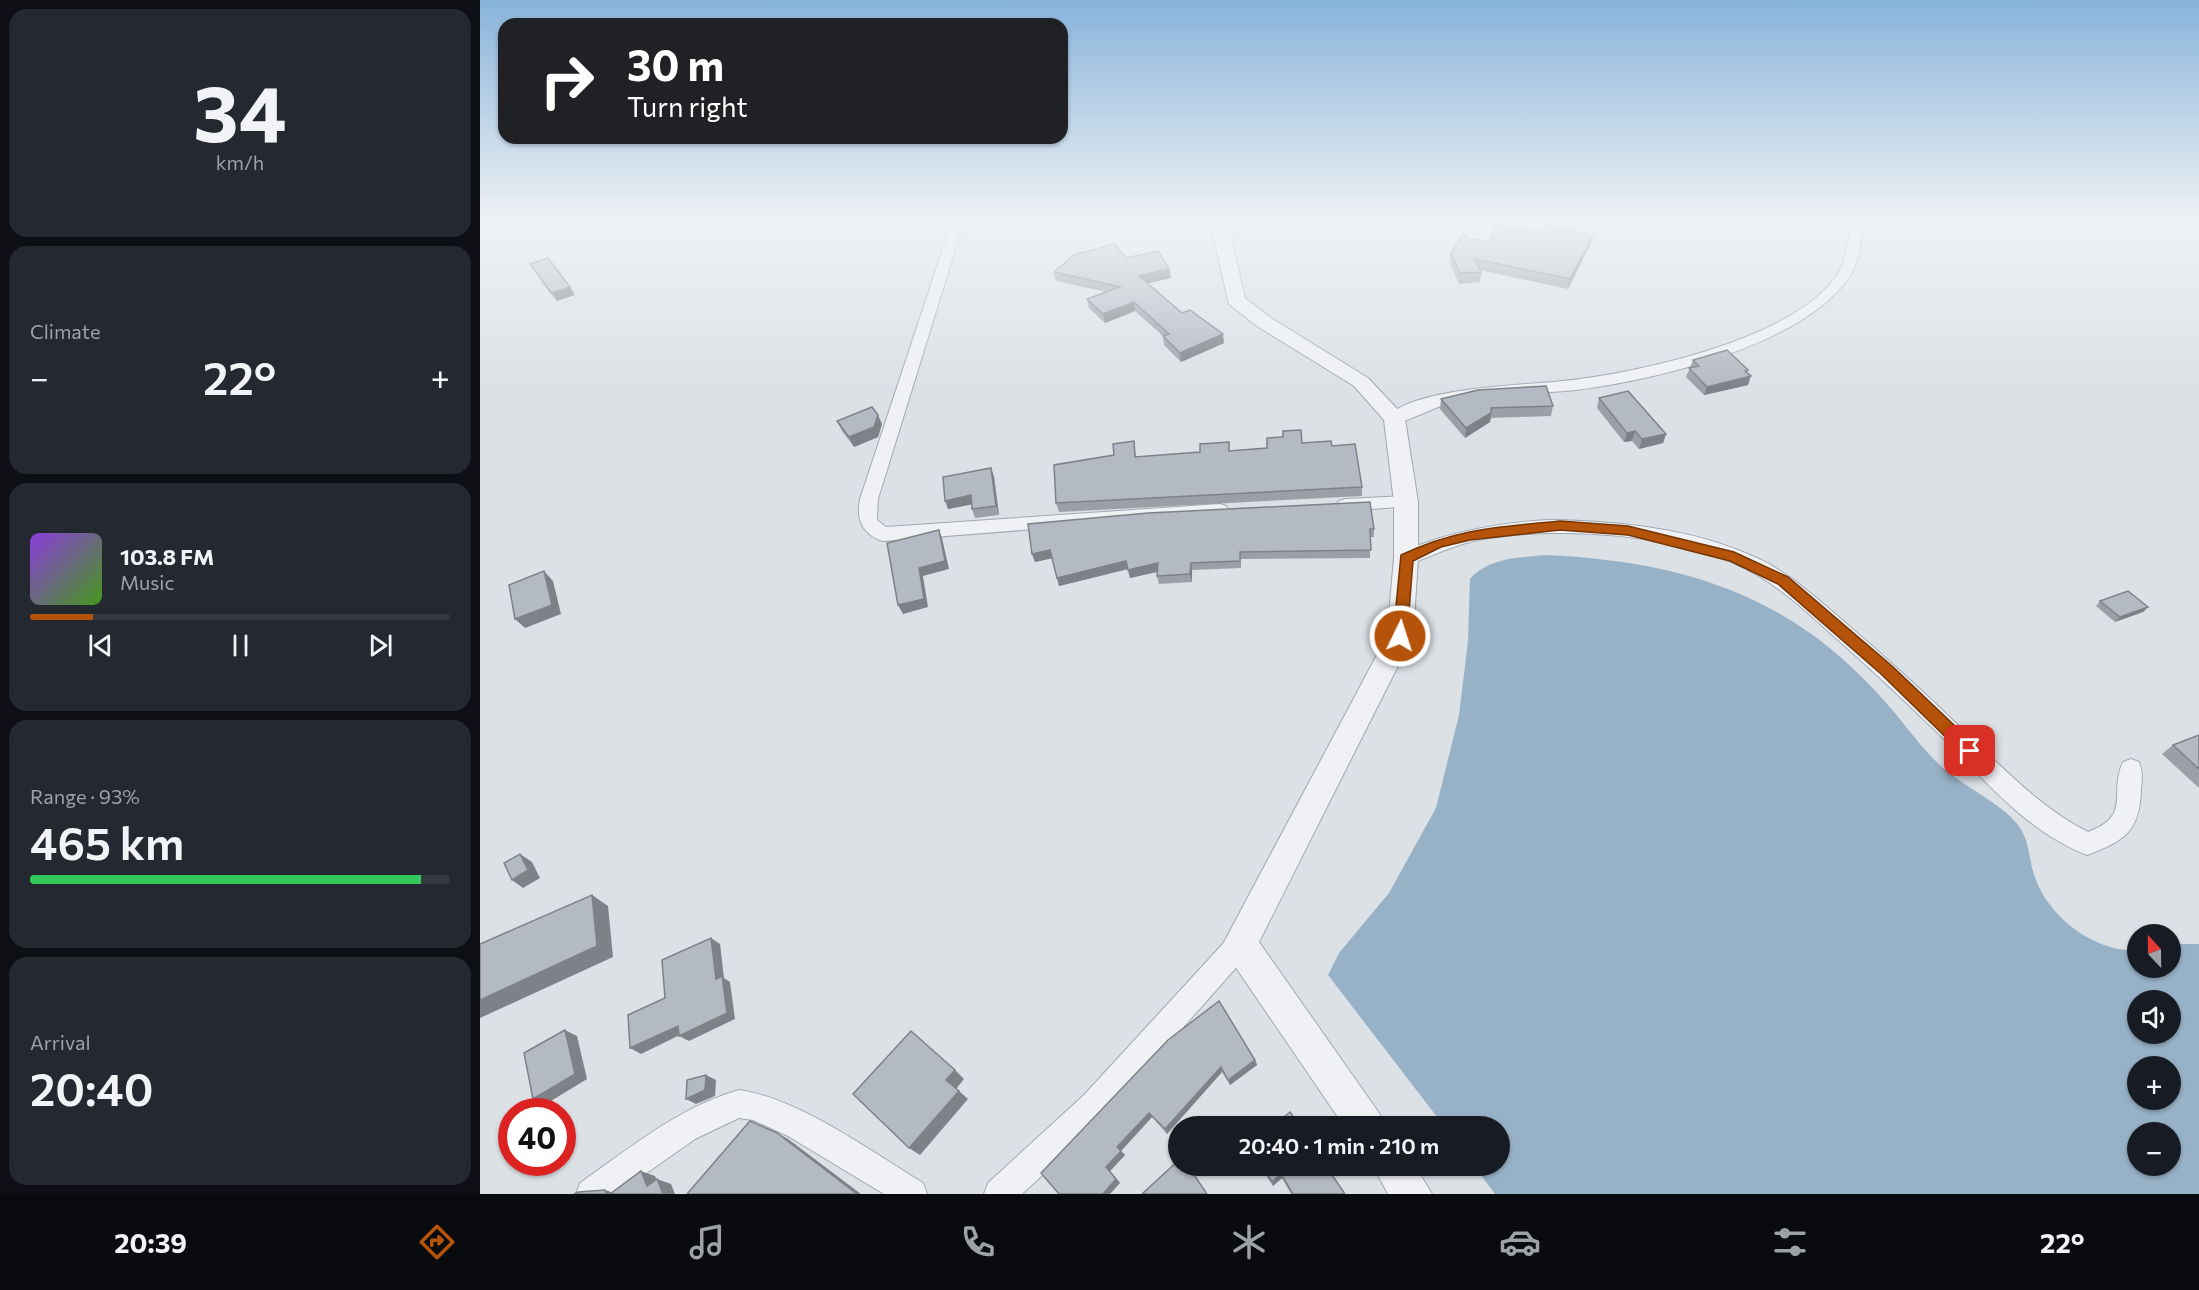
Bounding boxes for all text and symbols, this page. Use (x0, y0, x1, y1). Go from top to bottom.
text: 30 m (627, 38, 724, 90)
icon: right (528, 42, 606, 120)
text: 34 (193, 63, 287, 158)
text: Turn right (627, 90, 747, 123)
text: km/h (216, 150, 264, 174)
text: Climate (30, 319, 100, 343)
text: 22° (203, 349, 276, 404)
text: − (30, 356, 49, 397)
text: + (431, 356, 450, 397)
text: 103.8 FM (120, 543, 214, 570)
text: Music (120, 570, 174, 594)
position arrow (1368, 604, 1432, 668)
icon: previous (84, 629, 117, 662)
icon: pause (224, 629, 257, 662)
icon: next (364, 629, 397, 662)
pin (1944, 725, 1995, 776)
icon: arrive (1953, 734, 1986, 767)
text: Range · 93% (30, 784, 140, 808)
text: 465 km (30, 814, 184, 869)
north arrow (2127, 924, 2181, 978)
map controls (2127, 924, 2181, 1176)
button: sound (2127, 990, 2181, 1044)
text: Arrival (30, 1030, 91, 1054)
button: + (2127, 1056, 2181, 1110)
text: 20:40 (30, 1060, 153, 1115)
speed limit sign: 40 (498, 1098, 576, 1176)
button: − (2127, 1122, 2181, 1176)
text: 20:40 · 1 min · 210 m (1239, 1132, 1439, 1159)
icon: directions (416, 1221, 458, 1263)
icon: music (686, 1221, 728, 1263)
icon: phone (957, 1221, 999, 1263)
icon: climate (1228, 1221, 1270, 1263)
icon: car (1499, 1221, 1541, 1263)
icon: filters (1769, 1221, 1811, 1263)
text: 20:39 (114, 1226, 187, 1259)
text: 22° (2040, 1226, 2085, 1259)

